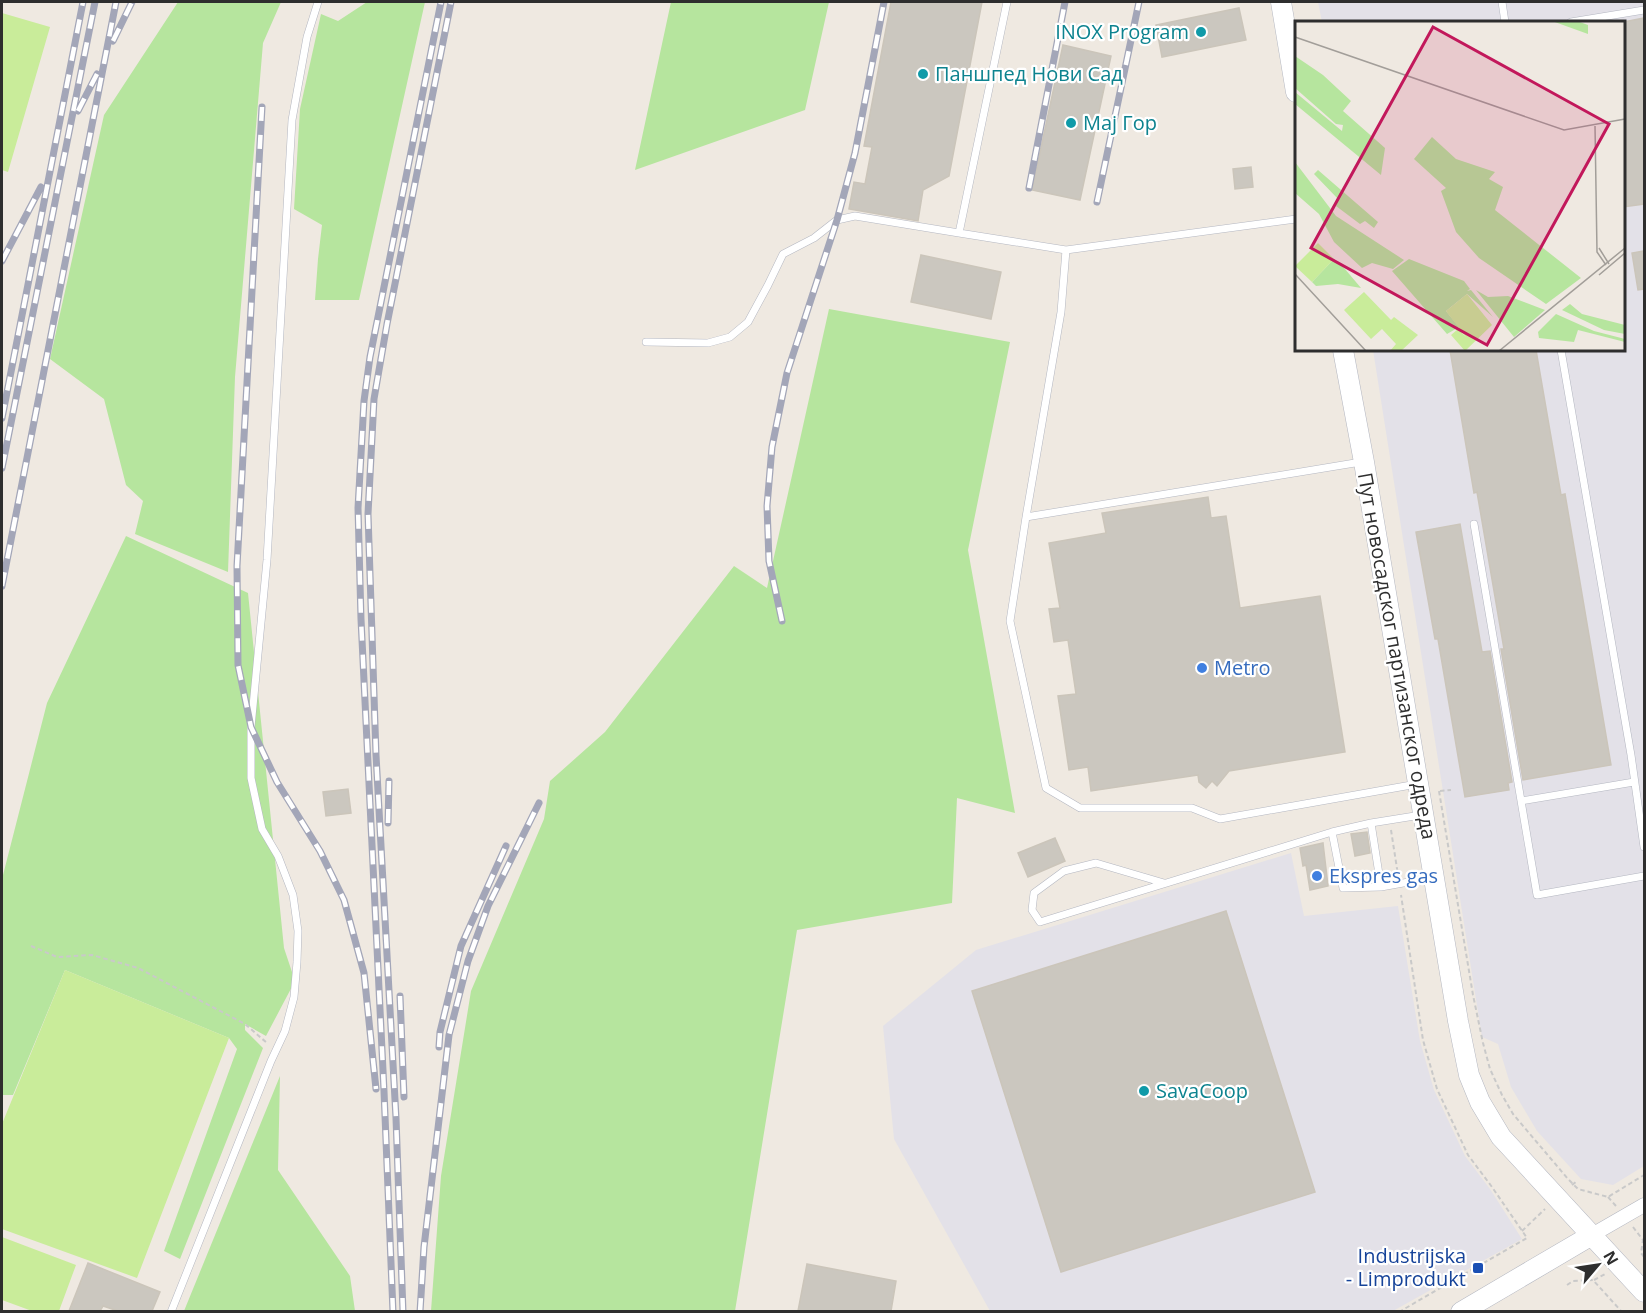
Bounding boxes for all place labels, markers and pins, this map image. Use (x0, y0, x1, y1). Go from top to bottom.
place label: INOX Program (1055, 18, 1189, 45)
marker: INOX Program (1194, 25, 1208, 39)
place label: Паншпед Нови Сад (935, 60, 1123, 87)
marker: Паншпед Нови Сад (916, 67, 930, 81)
place label: Мај Гор (1083, 109, 1157, 136)
marker: Мај Гор (1064, 116, 1078, 130)
place label: Metro (1214, 654, 1271, 681)
marker: Metro (1195, 661, 1209, 675)
place label: Ekspres gas (1329, 862, 1438, 889)
marker: Ekspres gas (1310, 869, 1324, 883)
place label: SavaCoop (1156, 1077, 1248, 1104)
marker: SavaCoop (1137, 1084, 1151, 1098)
place label: Industrijska - Limprodukt (1346, 1242, 1466, 1292)
marker: Industrijska - Limprodukt (1471, 1261, 1485, 1275)

